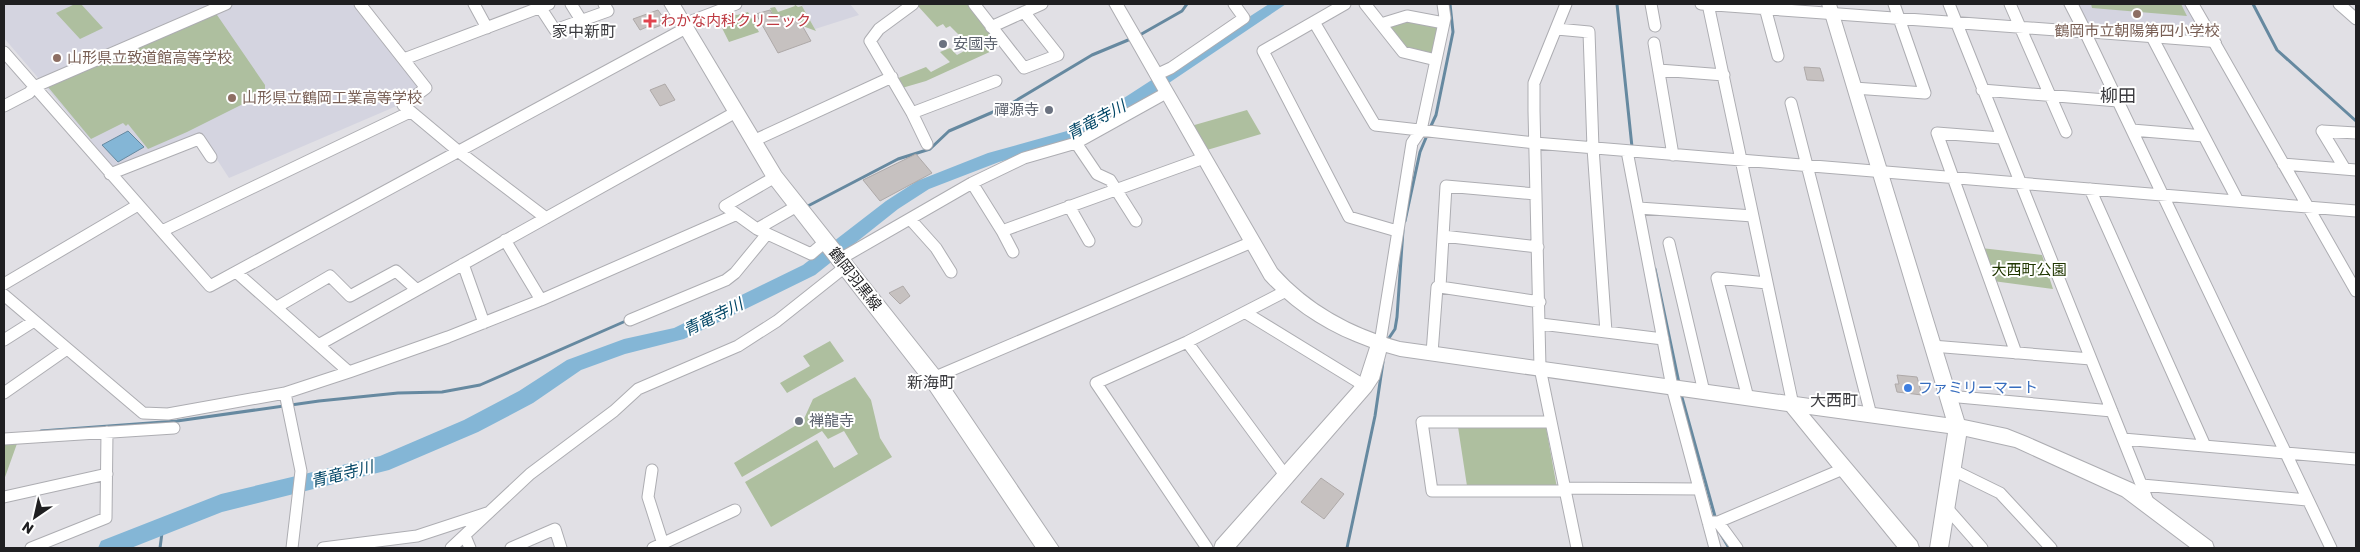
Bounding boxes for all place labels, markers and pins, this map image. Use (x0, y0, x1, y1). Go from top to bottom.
marker: 鶴岡市立朝陽第四小学校 (2131, 8, 2143, 20)
place label: わかな内科クリニック (661, 12, 811, 30)
marker: わかな内科クリニック (643, 14, 657, 28)
place label: 鶴岡市立朝陽第四小学校 (2054, 22, 2220, 40)
place label: 安國寺 (953, 35, 998, 53)
marker: 安國寺 (937, 38, 949, 50)
place label: 山形県立致道館高等学校 (67, 49, 232, 67)
marker: 山形県立致道館高等学校 (51, 52, 63, 64)
place label: 山形県立鶴岡工業高等学校 (242, 89, 422, 107)
marker: 山形県立鶴岡工業高等学校 (226, 92, 238, 104)
place label: 禪源寺 (994, 101, 1039, 119)
marker: 禪源寺 (1043, 104, 1055, 116)
place label: ファミリーマート (1918, 379, 2038, 397)
marker: ファミリーマート (1902, 382, 1914, 394)
place label: 禅龍寺 (809, 412, 854, 430)
marker: 禅龍寺 (793, 415, 805, 427)

